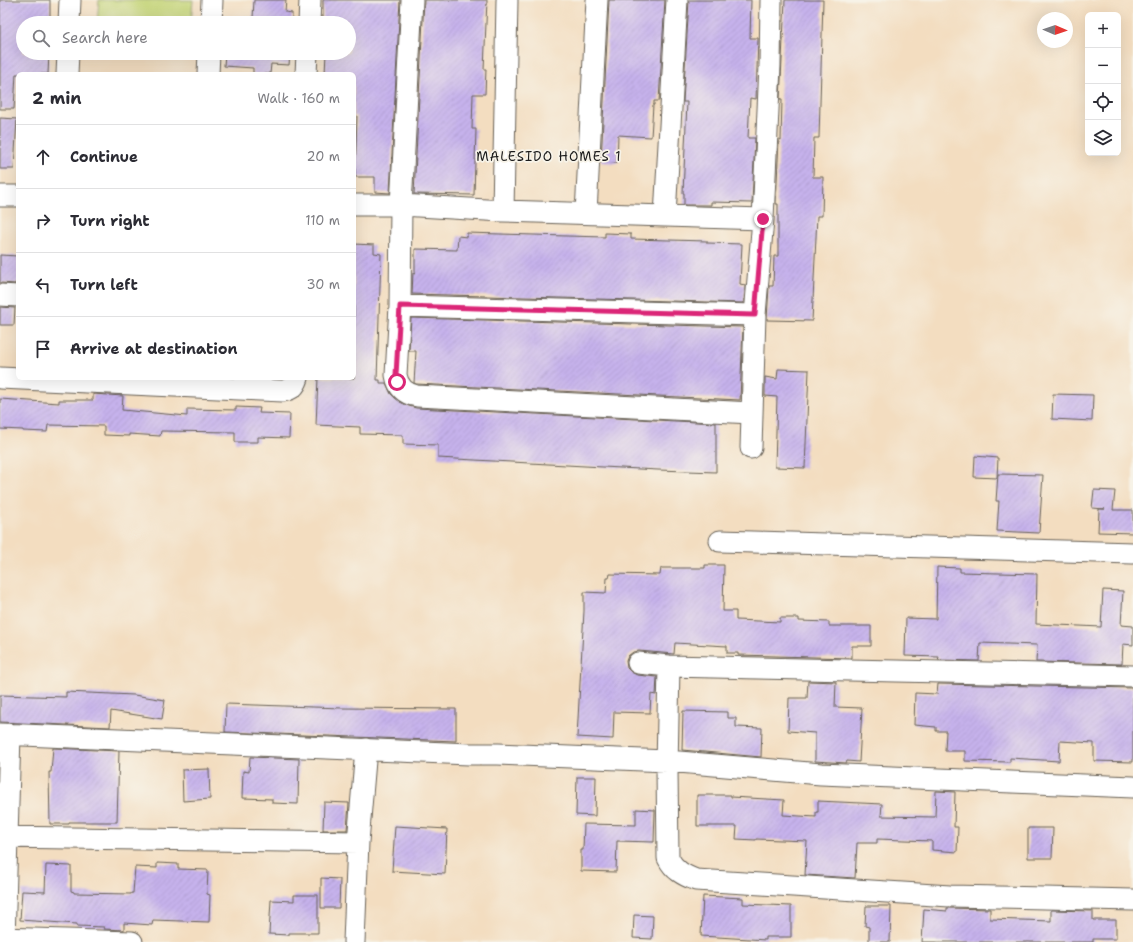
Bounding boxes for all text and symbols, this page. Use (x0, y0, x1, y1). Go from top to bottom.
north arrow (1037, 12, 1073, 48)
map controls (1085, 12, 1121, 156)
button: + (1085, 12, 1121, 48)
search box (16, 16, 356, 60)
icon: search (30, 27, 52, 49)
text: Search here (62, 28, 148, 48)
button: − (1085, 48, 1121, 84)
button: locate (1085, 84, 1121, 120)
text: 2 min (32, 87, 82, 109)
text: Walk · 160 m (258, 90, 340, 107)
button: layers (1085, 120, 1121, 156)
icon: ahead (32, 146, 54, 168)
text: Continue (70, 147, 138, 167)
text: 20 m (307, 148, 340, 165)
district label: MALESIDO HOMES 1 (476, 148, 622, 165)
icon: right (32, 210, 54, 232)
route end (754, 210, 772, 228)
text: Turn right (70, 211, 150, 231)
text: 110 m (305, 212, 340, 229)
icon: left (32, 274, 54, 296)
text: Turn left (70, 275, 138, 295)
text: 30 m (306, 276, 340, 293)
icon: arrive (32, 338, 54, 360)
text: Arrive at destination (70, 339, 238, 359)
route start (388, 373, 406, 391)

